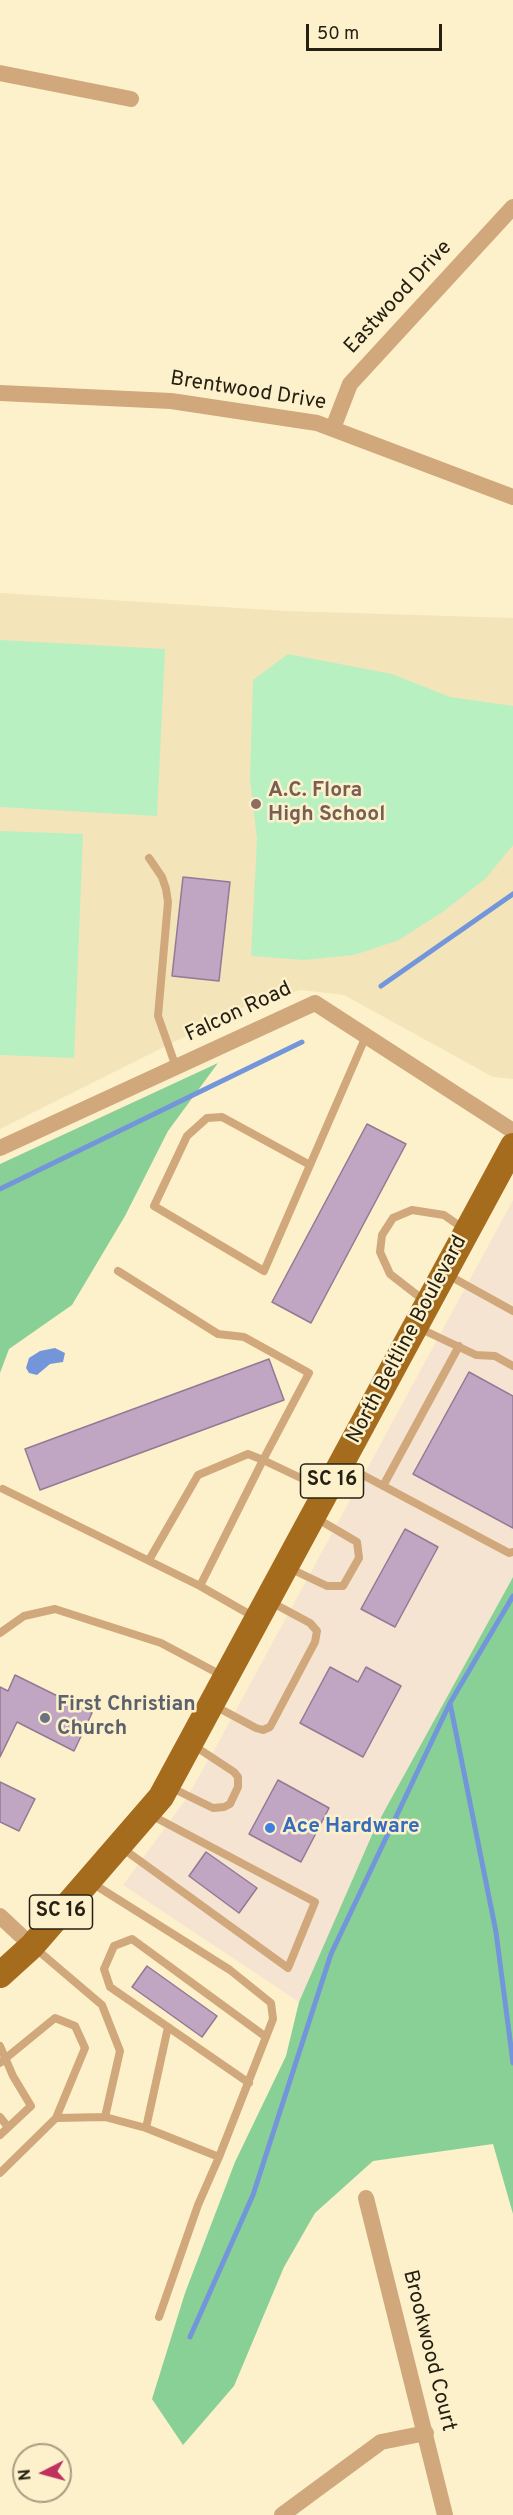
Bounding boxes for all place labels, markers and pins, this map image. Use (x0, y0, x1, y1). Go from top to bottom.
place label: A.C. Flora High School (268, 779, 385, 829)
marker: A.C. Flora High School (249, 797, 263, 811)
place label: First Christian Church (57, 1693, 196, 1743)
marker: First Christian Church (38, 1711, 52, 1725)
place label: Ace Hardware (282, 1815, 420, 1841)
marker: Ace Hardware (263, 1821, 277, 1835)

